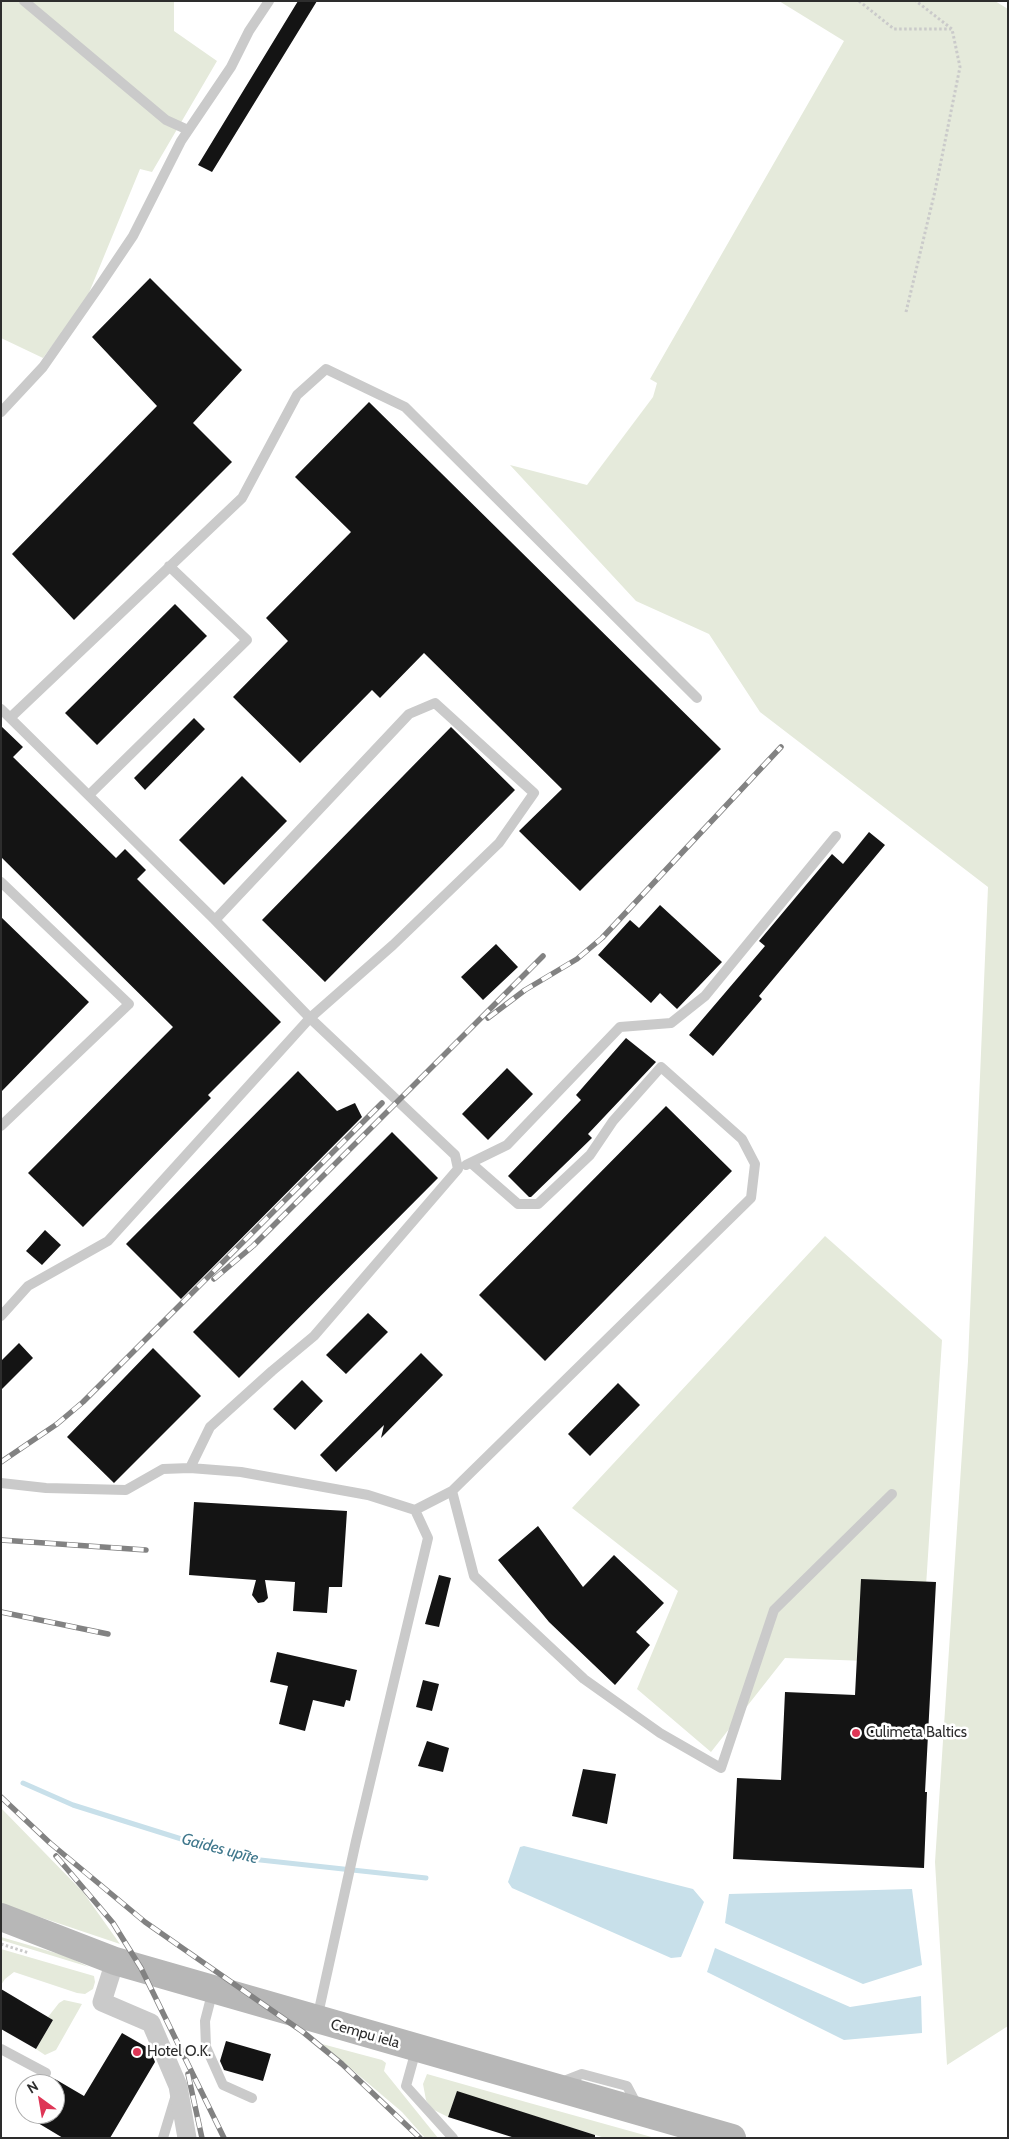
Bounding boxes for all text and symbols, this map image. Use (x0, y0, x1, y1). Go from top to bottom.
place label: Culimeta Baltics (866, 1724, 967, 1742)
marker: Culimeta Baltics (850, 1727, 862, 1739)
water label: Gaides upīte (179, 1830, 261, 1868)
street label: Cempu iela (328, 2016, 402, 2052)
place label: Hotel O.K. (147, 2043, 211, 2061)
marker: Hotel O.K. (131, 2046, 143, 2058)
north arrow (15, 2074, 65, 2124)
text: N (24, 2077, 42, 2097)

